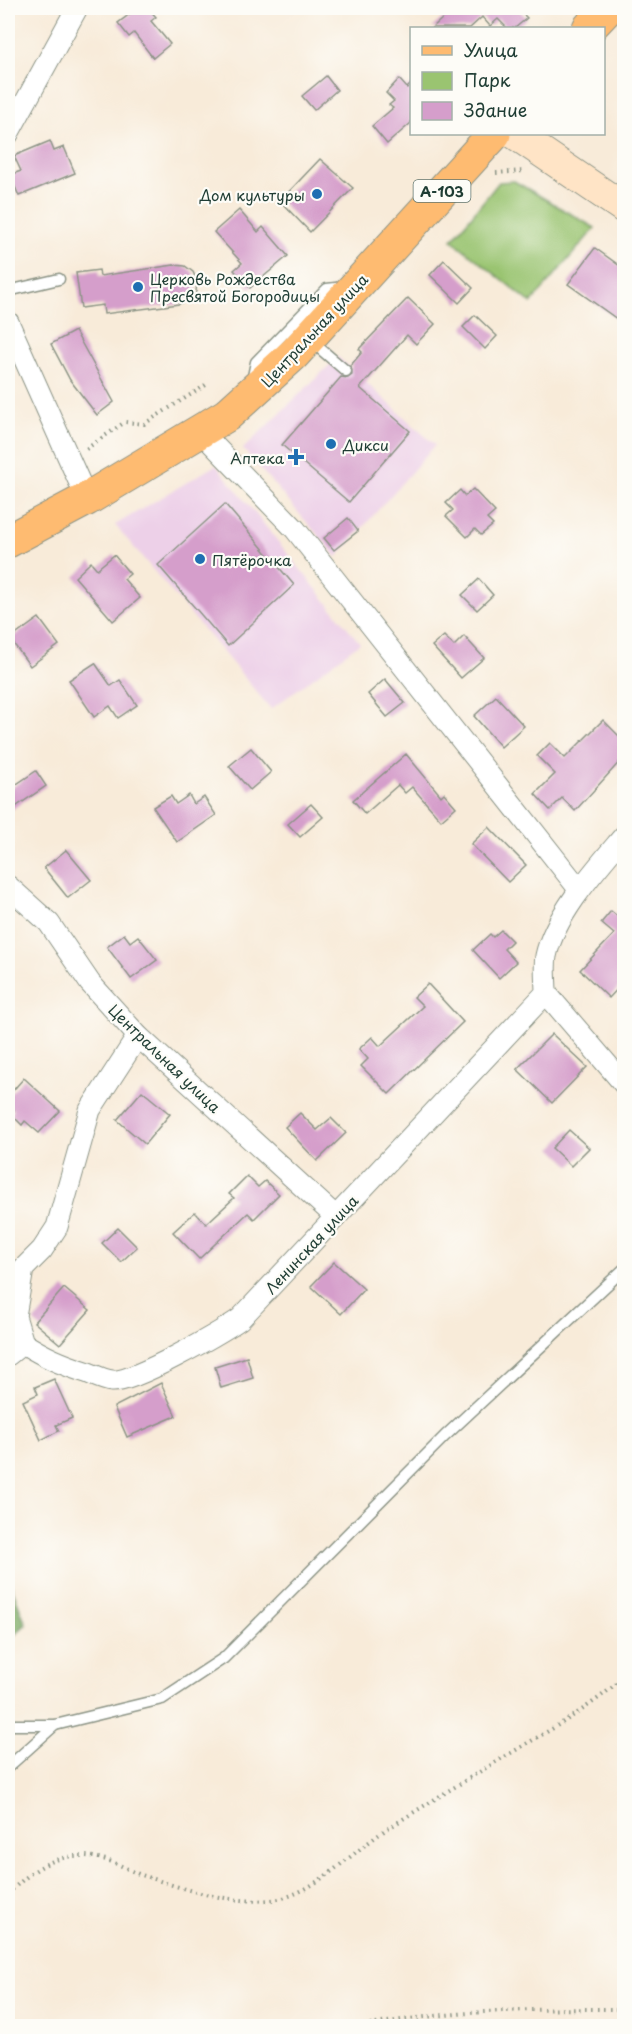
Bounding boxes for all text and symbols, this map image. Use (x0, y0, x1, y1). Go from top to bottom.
legend (410, 27, 605, 135)
text: Улица (464, 36, 518, 63)
text: Парк (464, 66, 511, 93)
text: Здание (464, 96, 527, 123)
road number: А-103 (414, 180, 470, 202)
place label: Дом культуры (199, 183, 305, 206)
marker: Дом культуры (310, 187, 324, 201)
place label: Церковь Рождества Пресвятой Богородицы (150, 267, 320, 307)
street label: Центральная улица (255, 268, 373, 392)
marker: Церковь Рождества Пресвятой Богородицы (131, 280, 145, 294)
place label: Дикси (342, 433, 389, 456)
marker: Дикси (324, 437, 338, 451)
place label: Аптека (230, 446, 285, 469)
marker: Аптека (289, 450, 303, 464)
place label: Пятёрочка (212, 548, 292, 571)
marker: Пятёрочка (193, 552, 207, 566)
street label: Центральная улица (104, 998, 227, 1118)
street label: Ленинская улица (259, 1189, 363, 1299)

